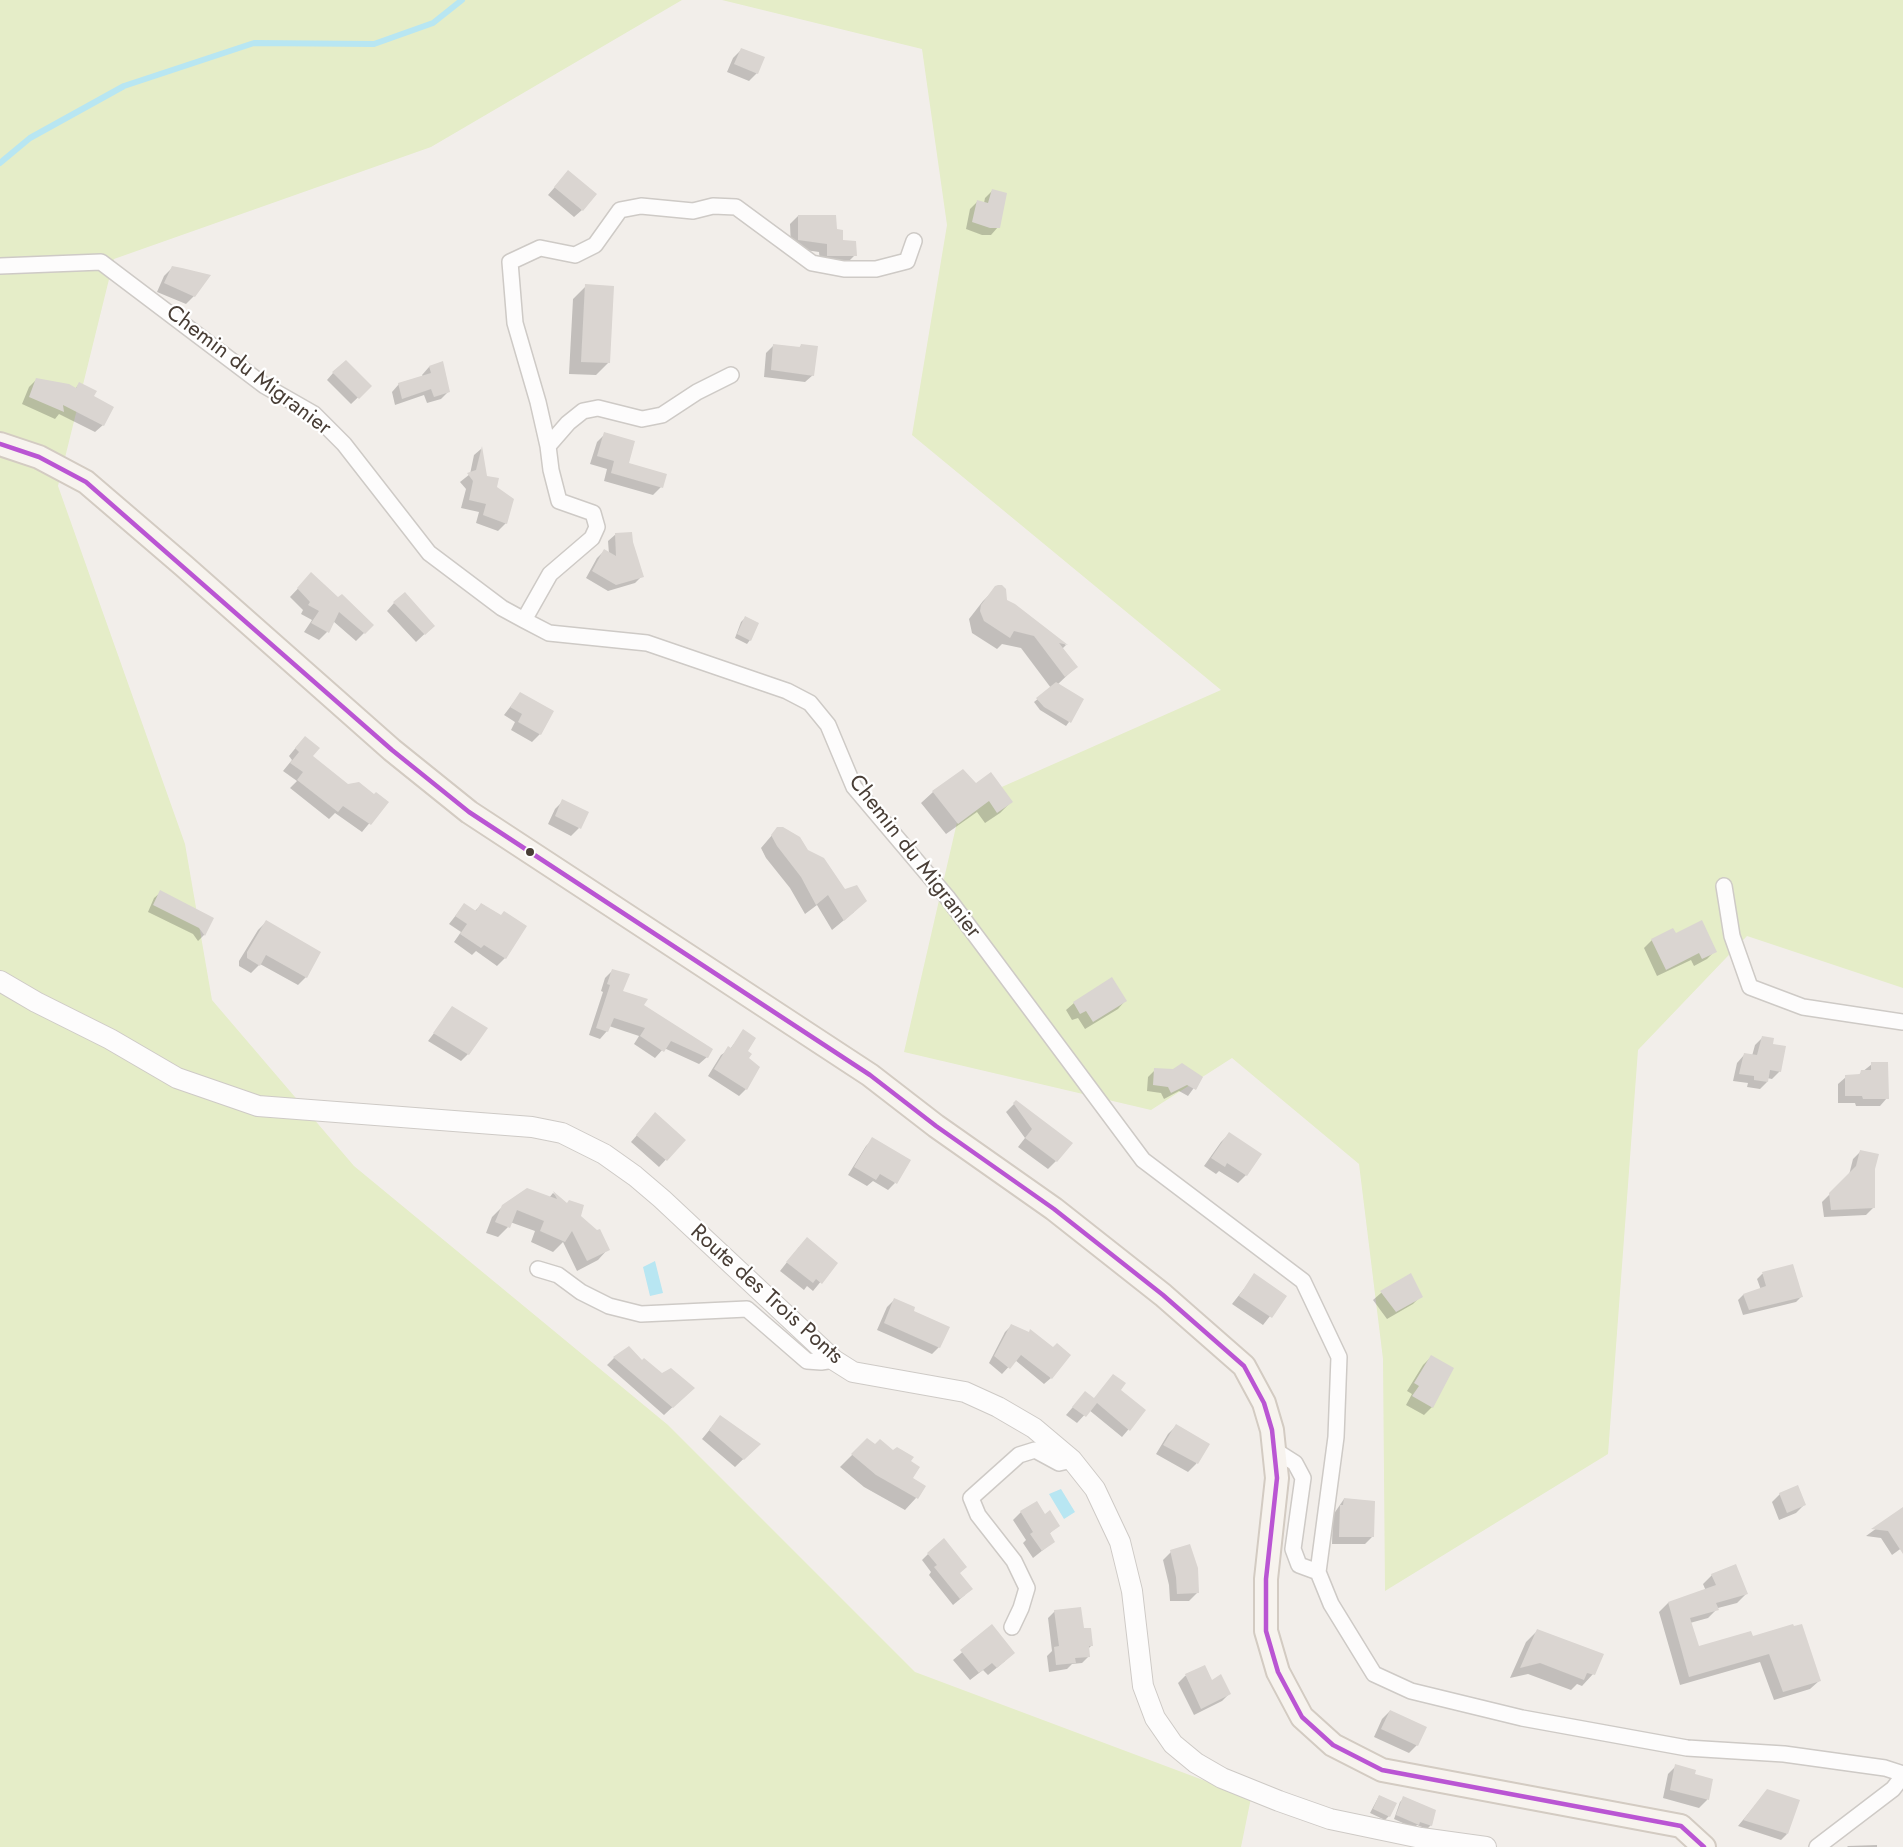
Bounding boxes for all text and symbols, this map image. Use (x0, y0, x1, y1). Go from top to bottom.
street label: Chemin du Migranier (160, 300, 336, 442)
street label: Chemin du Migranier (842, 770, 986, 944)
unlabelled marker (524, 846, 536, 858)
street label: Route des Trois Ponts (684, 1219, 848, 1371)

